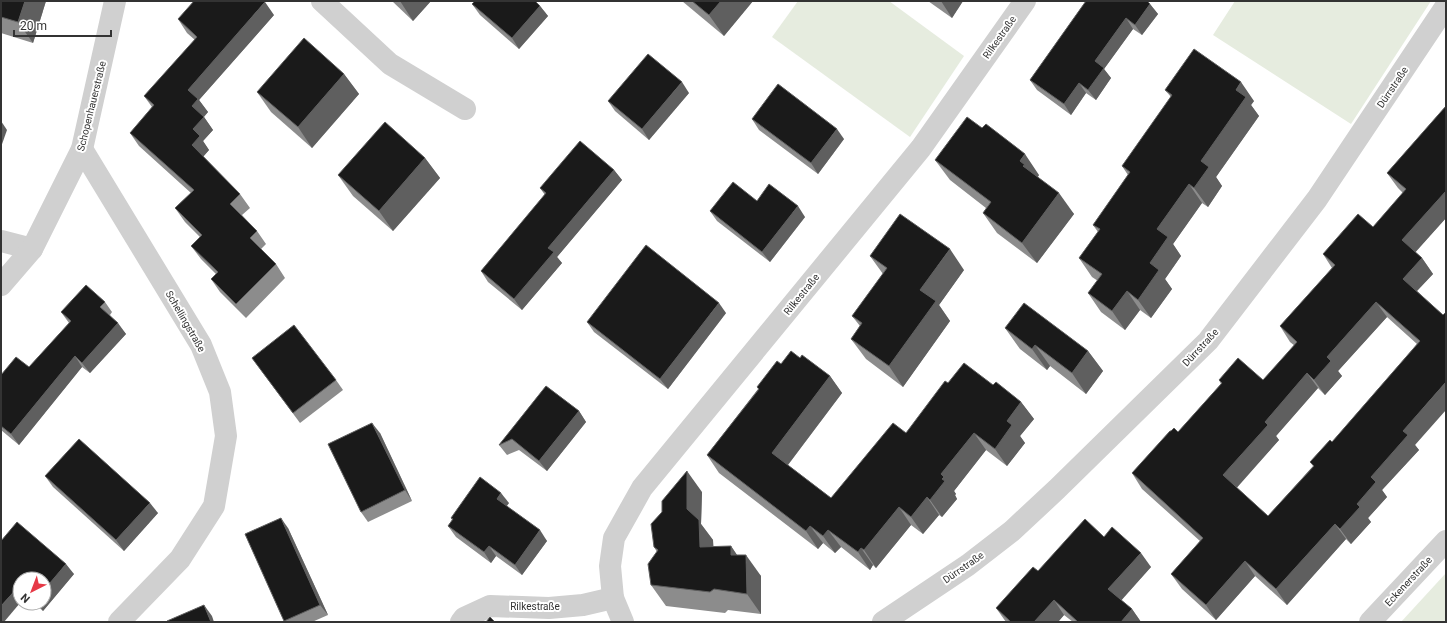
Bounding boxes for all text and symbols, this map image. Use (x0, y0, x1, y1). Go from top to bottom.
scale bar (14, 12, 111, 38)
street label: Rilkestraße (981, 14, 1018, 61)
text: 20 m (20, 19, 47, 33)
street label: Schopenhauerstraße (75, 60, 108, 152)
street label: Dürrstraße (1375, 65, 1410, 110)
street label: Rilkestraße (781, 272, 821, 317)
street label: Schellingstraße (164, 289, 208, 354)
street label: Dürrstraße (1180, 326, 1220, 368)
street label: Dürrstraße (941, 549, 986, 585)
street label: Eckenerstraße (1383, 554, 1434, 608)
north arrow (12, 571, 52, 611)
text: N (18, 590, 33, 605)
street label: Rilkestraße (510, 601, 560, 612)

